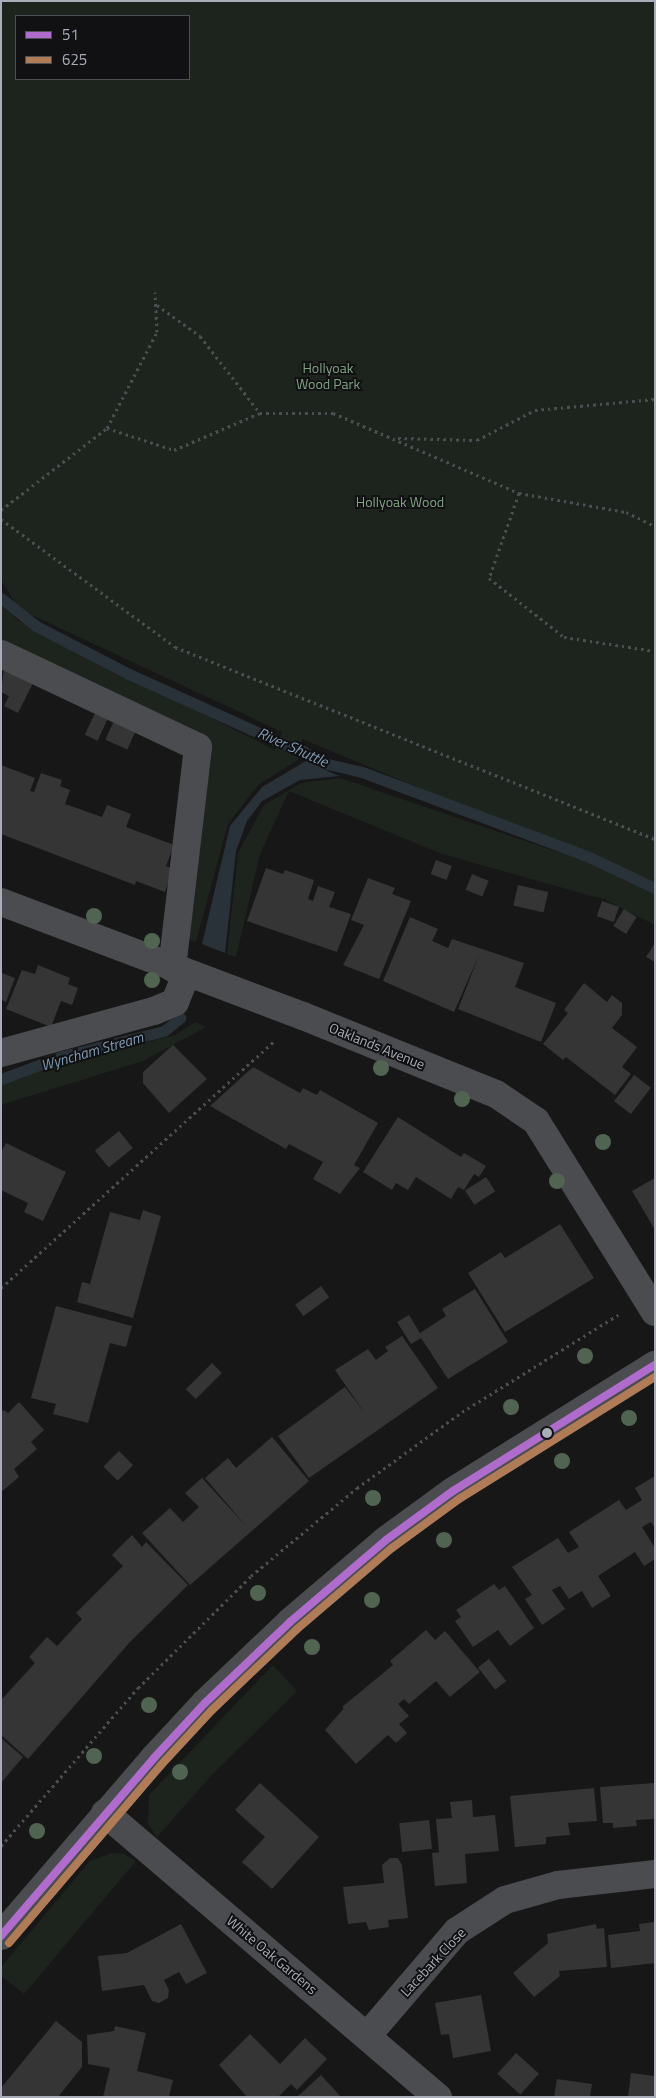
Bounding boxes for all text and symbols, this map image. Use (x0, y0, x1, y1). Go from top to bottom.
legend (15, 15, 190, 80)
text: 51 (62, 23, 79, 46)
text: 625 (62, 48, 87, 71)
park label: Hollyoak Wood Park (296, 360, 360, 392)
park label: Hollyoak Wood (356, 494, 444, 510)
water label: River Shuttle (255, 723, 331, 771)
street label: Oaklands Avenue (327, 1019, 427, 1073)
water label: Wyncham Stream (39, 1028, 145, 1074)
unlabelled marker (542, 1428, 552, 1438)
street label: White Oak Gardens (223, 1912, 321, 1998)
street label: Lacebark Close (397, 1924, 469, 2000)

